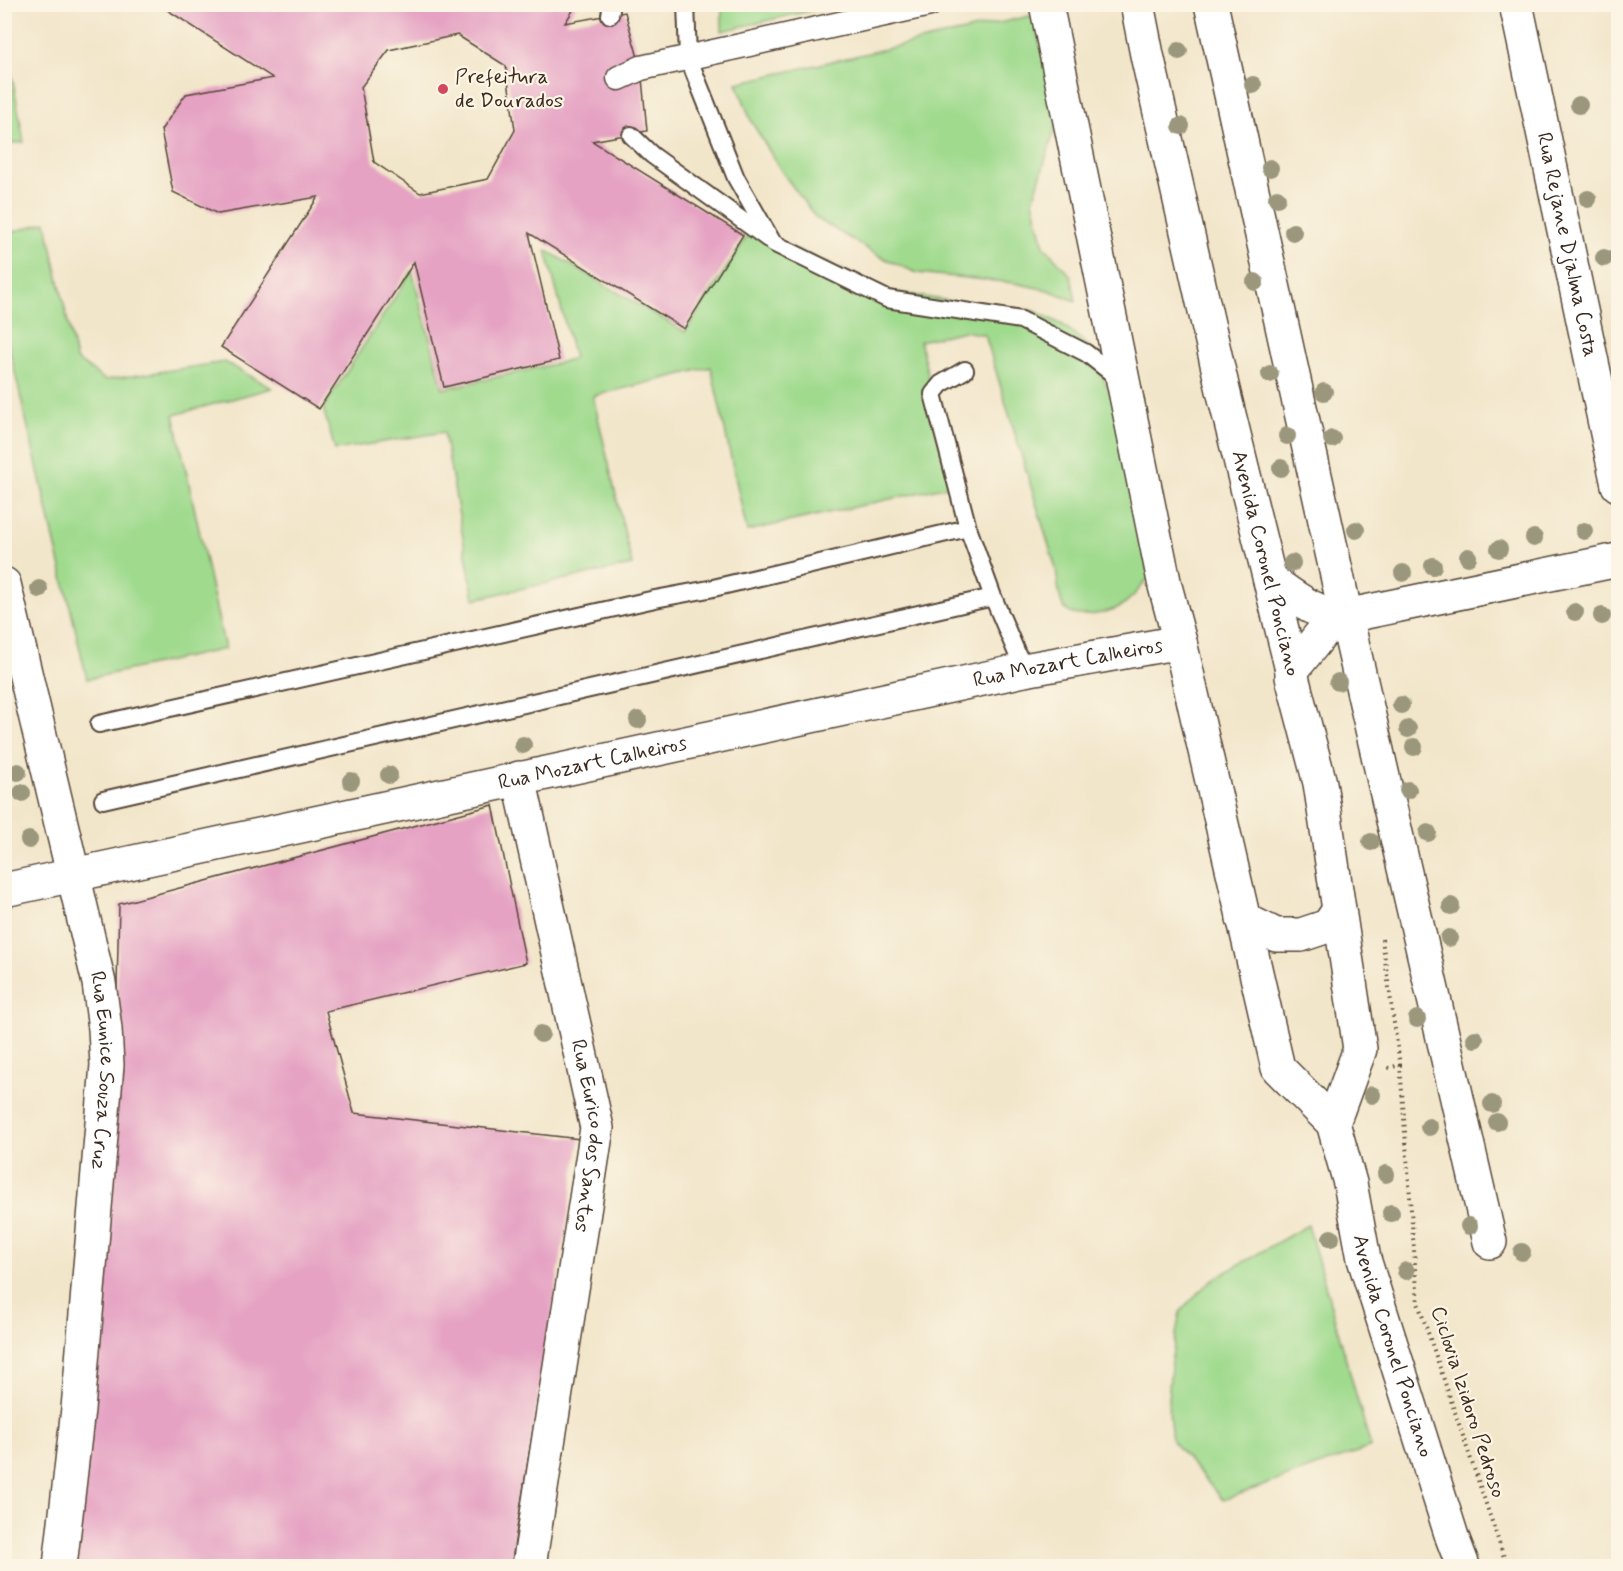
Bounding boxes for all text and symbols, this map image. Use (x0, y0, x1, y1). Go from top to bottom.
place label: Prefeitura de Dourados (455, 63, 563, 115)
marker: Prefeitura de Dourados (436, 82, 450, 96)
street label: Rua Rejane Djalma Costa (1530, 130, 1604, 360)
street label: Avenida Coronel Ponciano (1224, 448, 1306, 676)
street label: Rua Mozart Calheiros (971, 631, 1165, 695)
street label: Rua Mozart Calheiros (495, 729, 689, 797)
street label: Rua Eunice Souza Cruz (83, 968, 121, 1171)
street label: Rua Eurico dos Santos (564, 1037, 611, 1234)
street label: Avenida Coronel Ponciano (1346, 1232, 1440, 1461)
street label: Ciclovia Izidoro Pedroso (1424, 1302, 1512, 1502)

